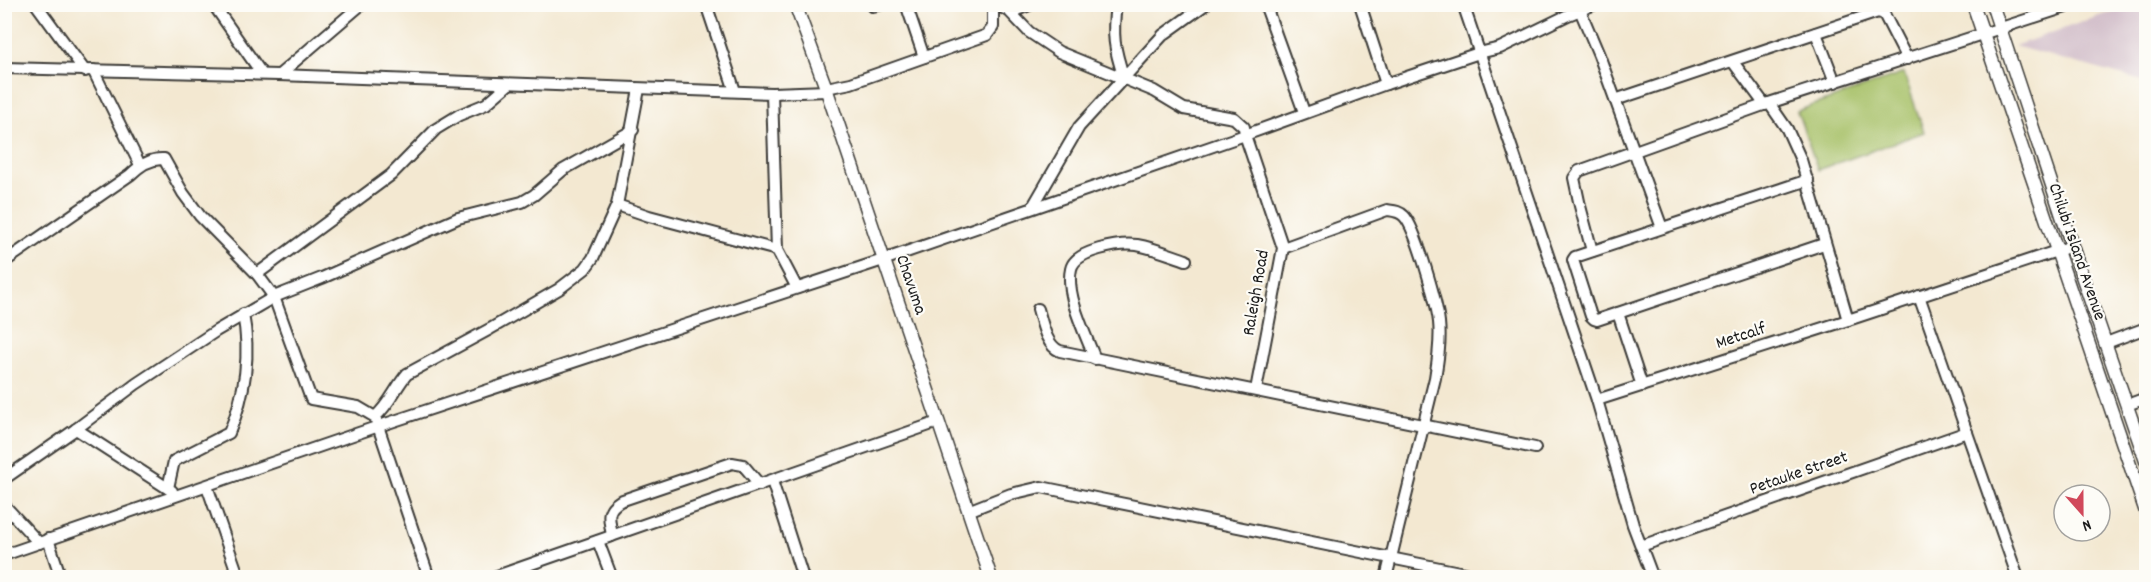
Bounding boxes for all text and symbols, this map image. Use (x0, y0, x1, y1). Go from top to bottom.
street label: Chilubi Island Avenue (2041, 180, 2111, 324)
street label: Raleigh Road (1237, 248, 1277, 338)
street label: Chavuma (888, 252, 932, 319)
street label: Metcalf (1713, 317, 1770, 357)
street label: Petauke Street (1747, 445, 1852, 502)
north arrow (2052, 483, 2112, 543)
text: N (2079, 513, 2094, 537)

